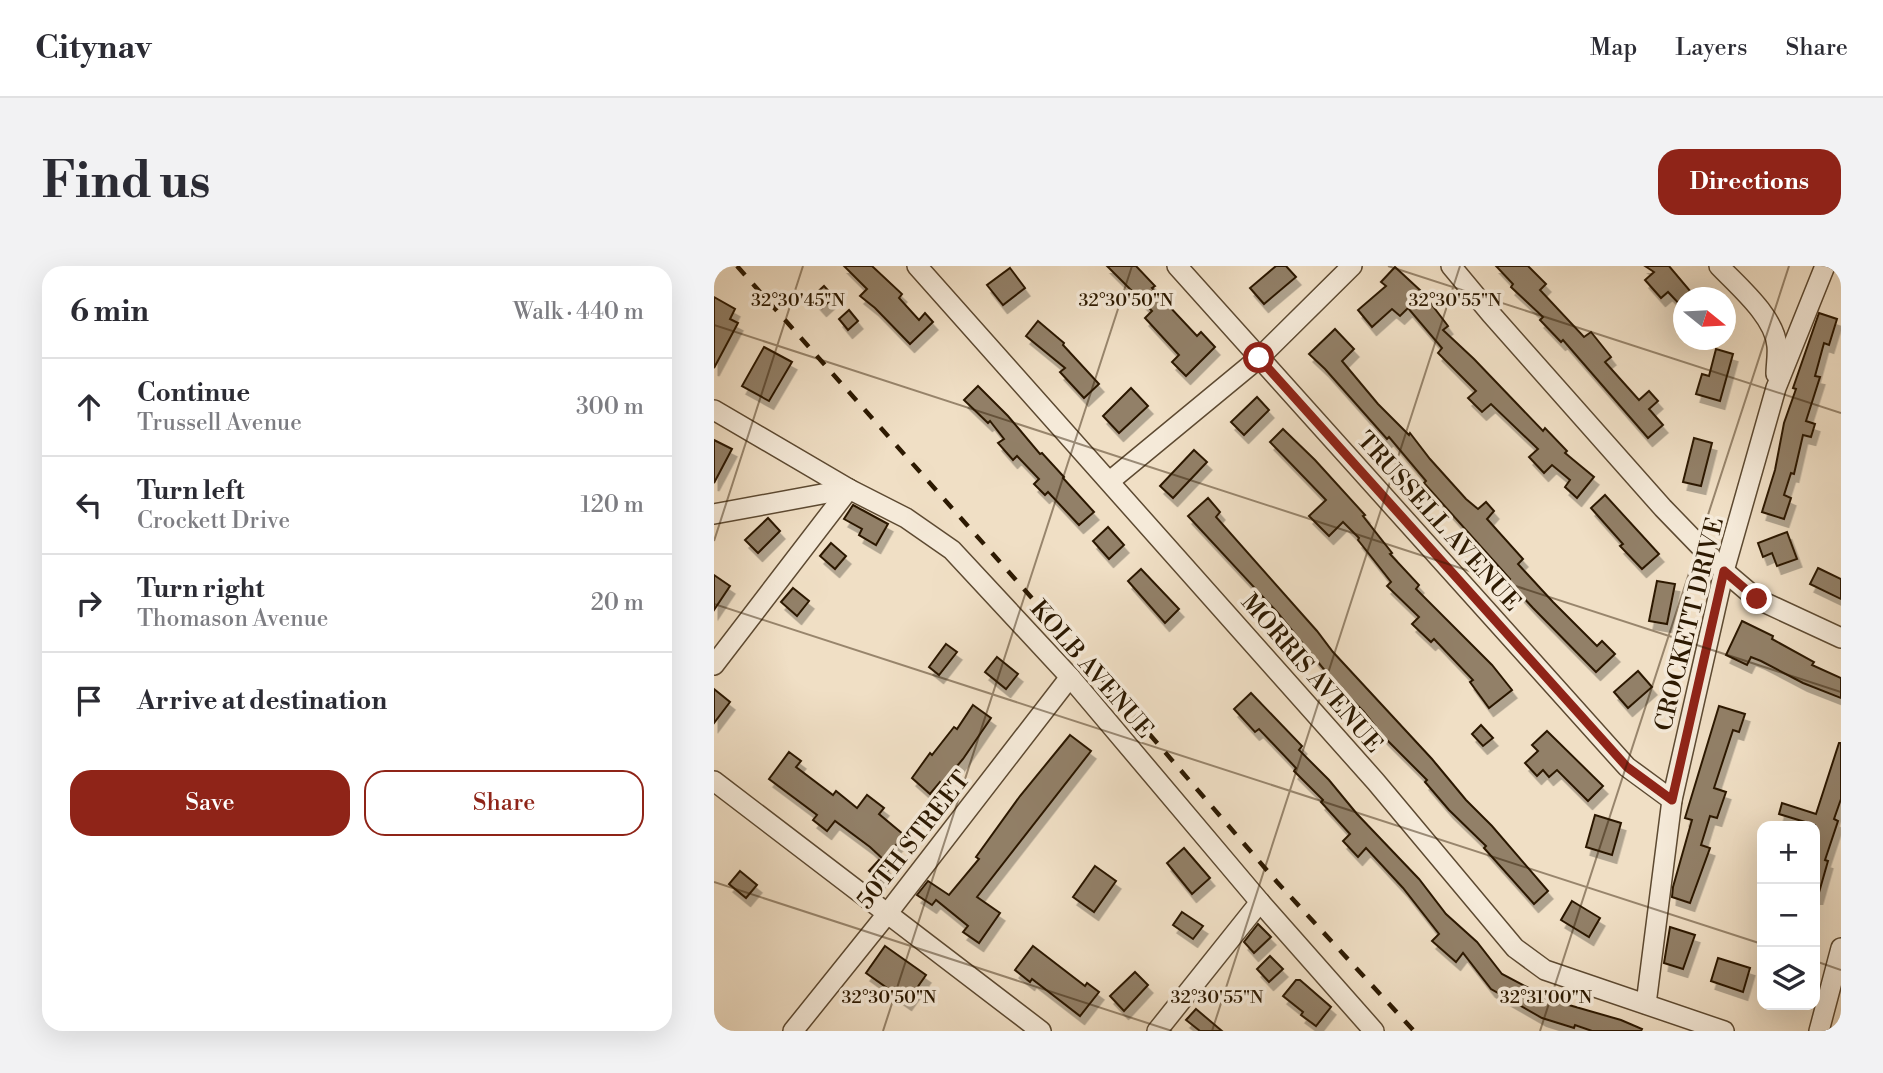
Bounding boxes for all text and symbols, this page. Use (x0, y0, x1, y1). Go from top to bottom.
text: Citynav (35, 28, 152, 69)
text: Map (1590, 33, 1637, 63)
text: Layers (1675, 33, 1747, 63)
text: Share (1785, 33, 1848, 63)
button: Directions (1658, 149, 1841, 215)
text: Find us (42, 152, 211, 213)
north arrow (1673, 287, 1736, 350)
text: 32°30'45"N (751, 289, 845, 312)
text: 32°30'50"N (1079, 289, 1174, 312)
text: 32°30'55"N (1409, 289, 1502, 312)
text: 6 min (70, 293, 149, 331)
text: Walk · 440 m (513, 298, 644, 326)
route start (1243, 342, 1274, 373)
text: Continue (137, 377, 250, 409)
icon: ahead (70, 388, 108, 426)
text: 300 m (576, 393, 644, 421)
text: Trussell Avenue (137, 409, 302, 437)
street label: TRUSSELL AVENUE (1350, 426, 1527, 618)
text: Turn left (137, 475, 245, 507)
icon: left (70, 486, 108, 524)
text: 120 m (580, 491, 644, 519)
text: Crockett Drive (137, 507, 290, 535)
street label: CROCKETT DRIVE (1649, 514, 1731, 734)
text: Turn right (137, 573, 265, 605)
route end (1741, 583, 1772, 614)
icon: right (70, 584, 108, 622)
street label: MORRIS AVENUE (1234, 588, 1388, 759)
text: 20 m (591, 589, 644, 617)
street label: KOLB AVENUE (1023, 595, 1159, 745)
text: Thomason Avenue (137, 605, 328, 633)
icon: arrive (70, 682, 108, 720)
text: Arrive at destination (137, 685, 387, 717)
street label: 50TH STREET (851, 766, 977, 916)
button: Save (70, 770, 350, 836)
button: Share (364, 770, 644, 836)
map controls (1757, 821, 1820, 1010)
button: + (1757, 821, 1820, 884)
button: − (1757, 884, 1820, 947)
button: layers (1757, 947, 1820, 1010)
text: 32°30'50"N (842, 986, 937, 1009)
text: 32°30'55"N (1171, 986, 1264, 1009)
text: 32°31'00"N (1500, 986, 1593, 1009)

